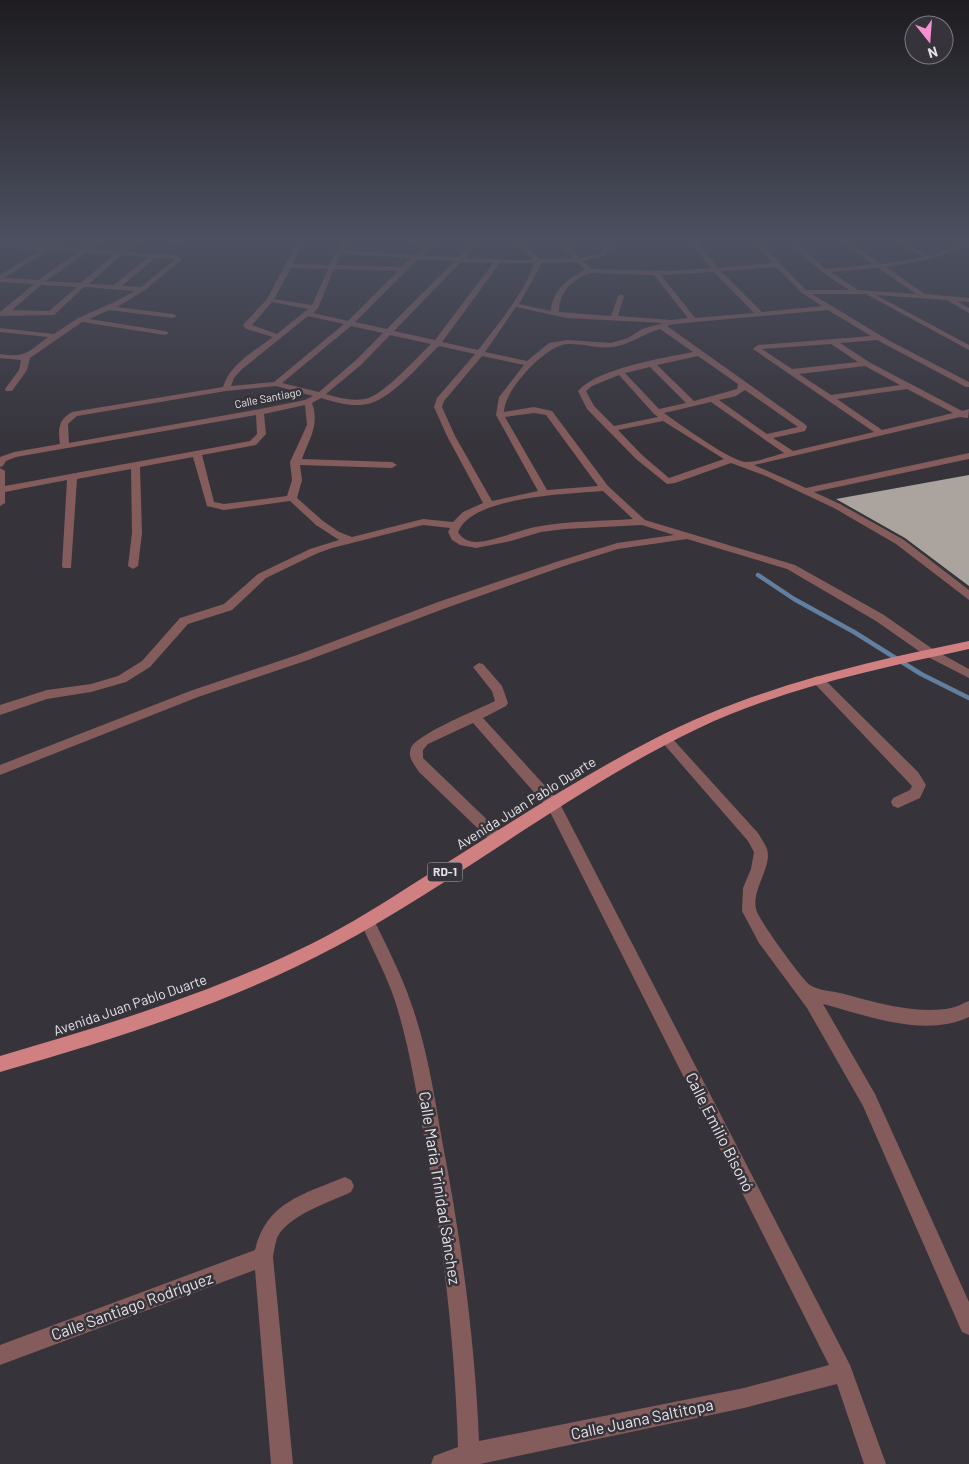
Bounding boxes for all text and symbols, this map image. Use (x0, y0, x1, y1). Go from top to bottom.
north arrow (904, 15, 954, 65)
text: N (926, 43, 940, 62)
street label: Calle Santiago (233, 385, 302, 410)
street label: Avenida Juan Pablo Duarte (453, 753, 599, 853)
road number: RD-1 (428, 862, 462, 882)
street label: Avenida Juan Pablo Duarte (51, 970, 209, 1039)
street label: Calle Emilio Bisonó (682, 1069, 759, 1195)
street label: Calle María Trinidad Sánchez (416, 1090, 465, 1286)
street label: Calle Santiago Rodríguez (48, 1267, 215, 1344)
street label: Calle Juana Saltitopa (569, 1394, 715, 1443)

